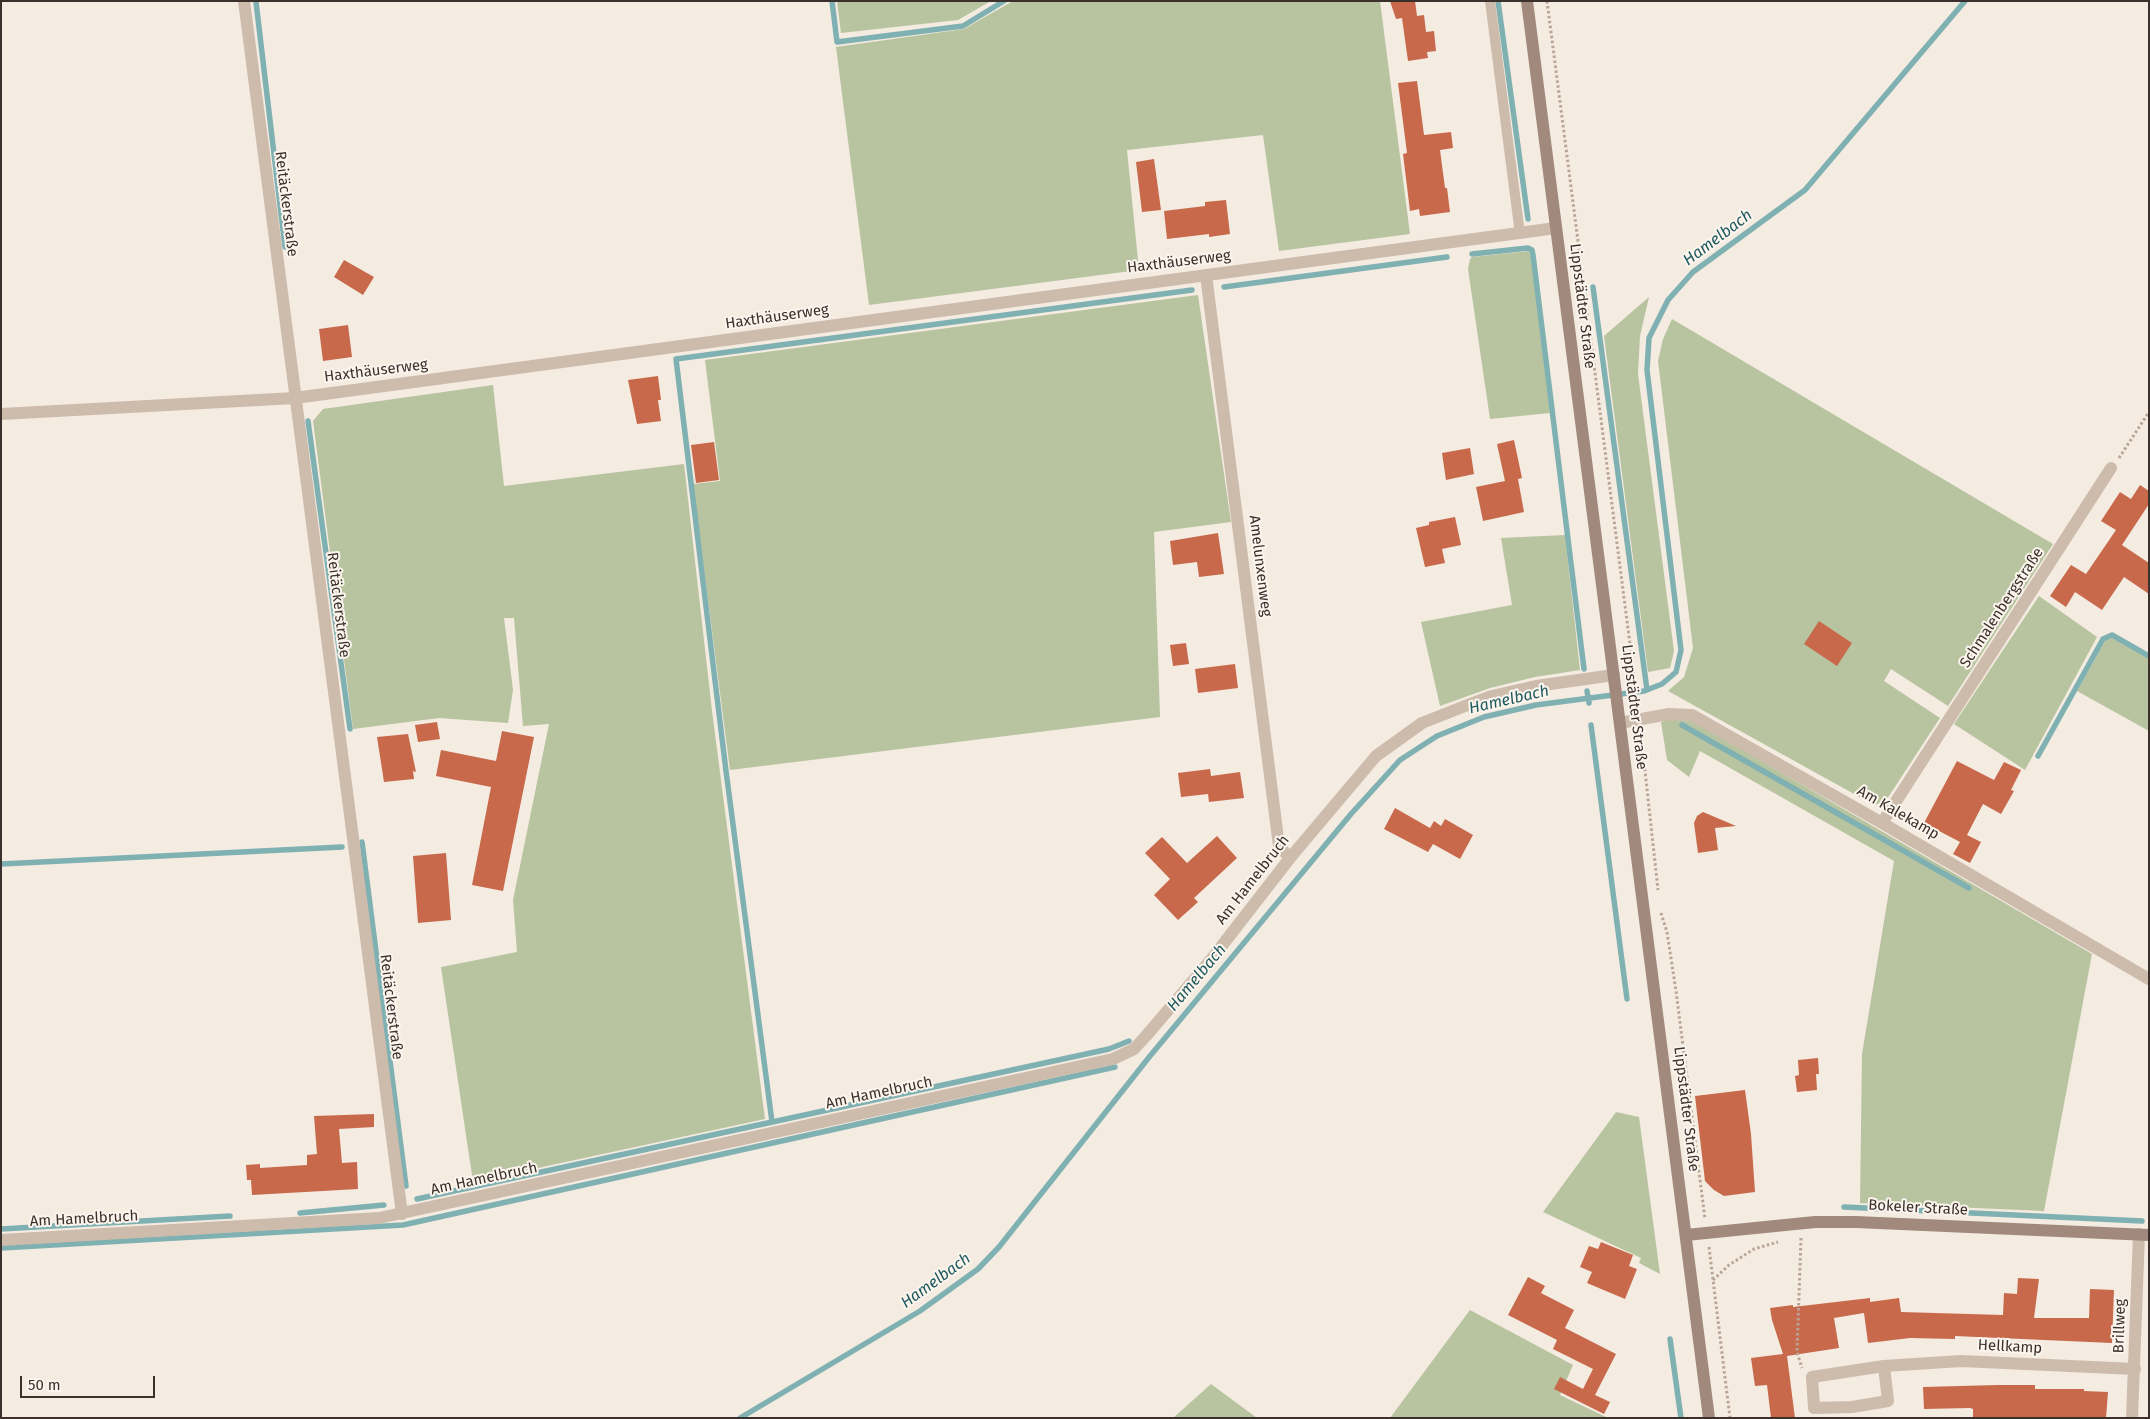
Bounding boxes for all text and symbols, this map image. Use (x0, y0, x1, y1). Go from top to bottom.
street label: Reitäckerstraße (271, 150, 301, 258)
water label: Hamelbach (1680, 206, 1756, 270)
street label: Lippstädter Straße (1565, 242, 1599, 370)
street label: Haxthäuserweg (1126, 247, 1232, 277)
street label: Haxthäuserweg (724, 301, 830, 333)
street label: Haxthäuserweg (323, 356, 429, 386)
street label: Amelunxenweg (1245, 514, 1275, 618)
street label: Schmalenbergstraße (1956, 545, 2048, 671)
street label: Reitäckerstraße (323, 551, 353, 659)
street label: Lippstädter Straße (1617, 643, 1651, 771)
water label: Hamelbach (1467, 681, 1551, 719)
street label: Am Kalekamp (1854, 782, 1942, 844)
street label: Am Hamelbruch (1212, 832, 1294, 928)
water label: Hamelbach (1163, 941, 1231, 1015)
street label: Reitäckerstraße (376, 953, 406, 1061)
street label: Lippstädter Straße (1669, 1045, 1703, 1173)
street label: Am Hamelbruch (824, 1073, 934, 1113)
street label: Am Hamelbruch (429, 1159, 539, 1199)
street label: Bokeler Straße (1868, 1196, 1968, 1220)
street label: Am Hamelbruch (29, 1207, 139, 1231)
water label: Hamelbach (897, 1249, 975, 1313)
street label: Brillweg (2110, 1298, 2130, 1354)
street label: Hellkamp (1977, 1336, 2043, 1358)
scale bar (22, 1366, 158, 1398)
text: 50 m (28, 1376, 61, 1394)

